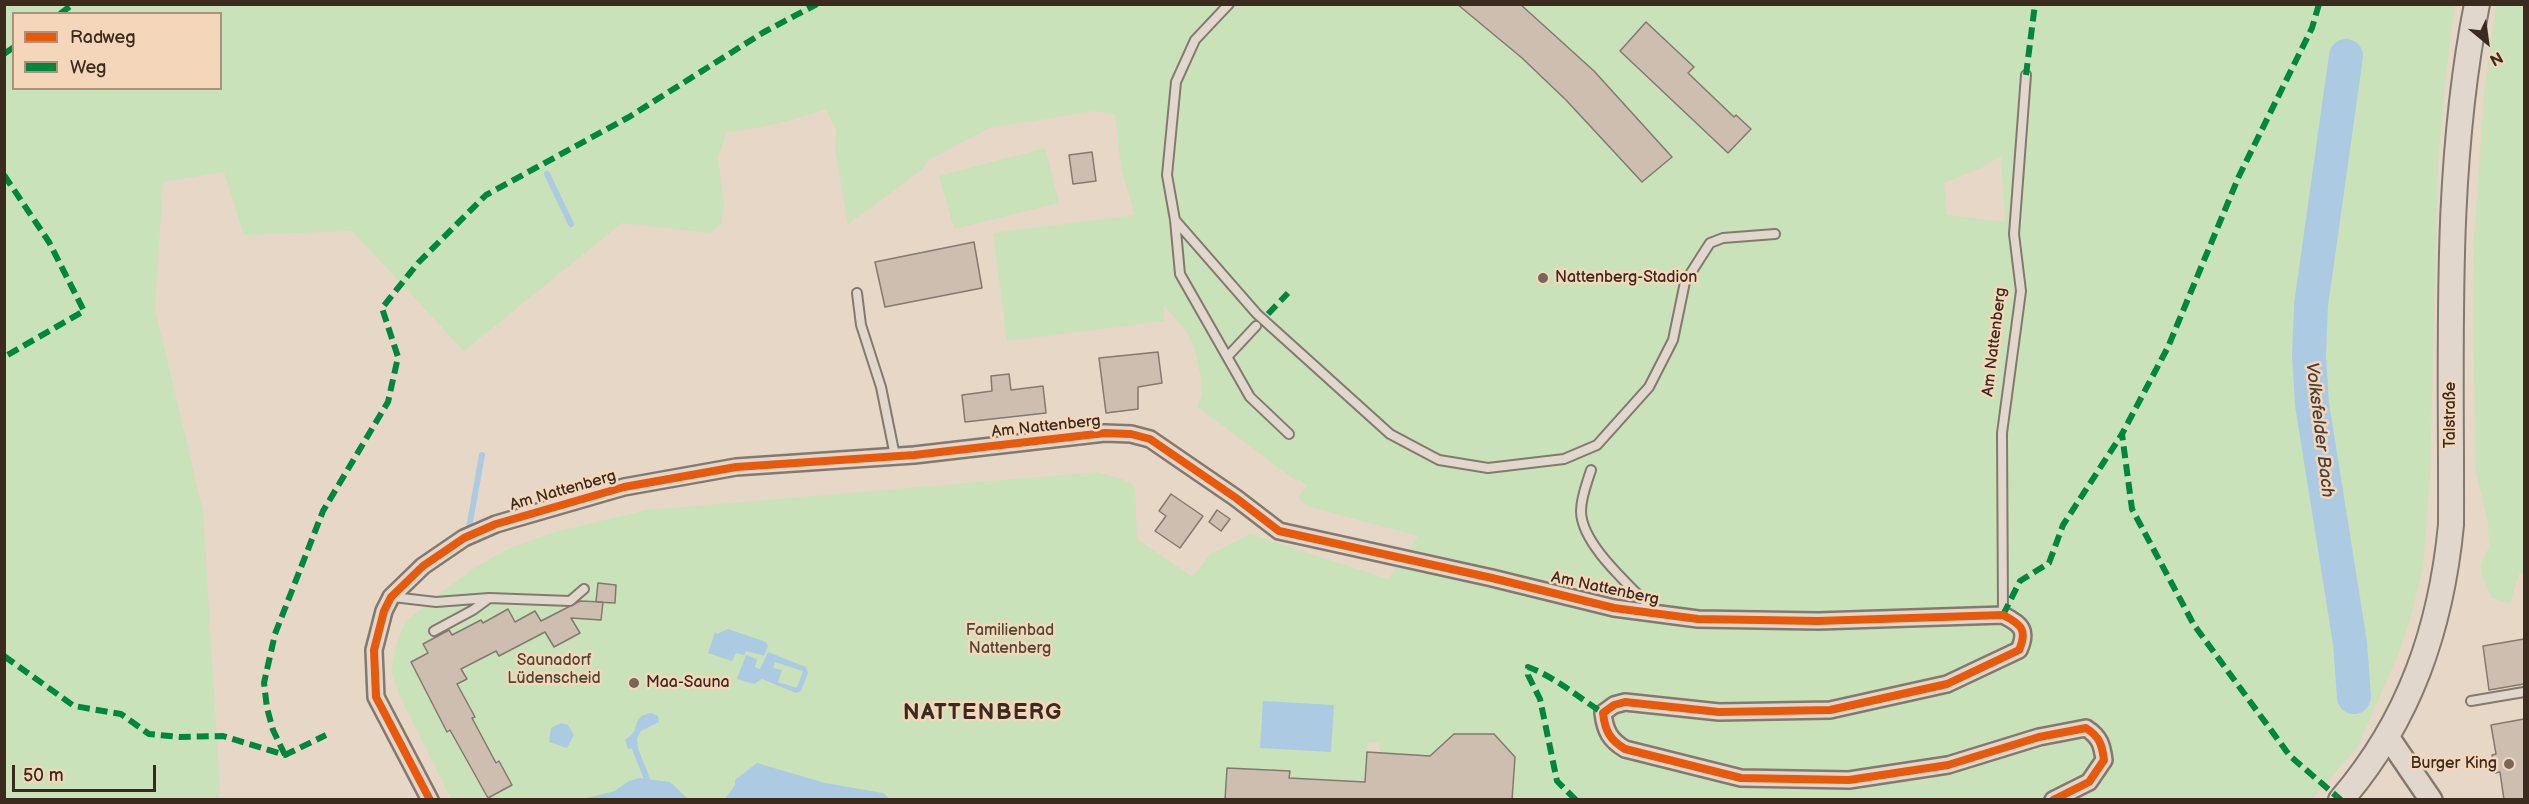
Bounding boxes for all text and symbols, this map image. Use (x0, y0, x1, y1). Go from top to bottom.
legend (12, 12, 222, 90)
north arrow (2457, 12, 2517, 72)
text: Radweg (70, 27, 136, 48)
text: N (2486, 47, 2506, 69)
text: Weg (70, 57, 106, 78)
place label: Nattenberg-Stadion (1555, 268, 1697, 288)
marker: Nattenberg-Stadion (1536, 271, 1550, 285)
street label: Am Nattenberg (1979, 286, 2011, 398)
water label: Volksfelder Bach (2300, 361, 2338, 499)
street label: Talstraße (2441, 382, 2461, 448)
street label: Am Nattenberg (990, 412, 1102, 442)
street label: Am Nattenberg (508, 467, 618, 515)
street label: Am Nattenberg (1549, 568, 1661, 610)
park label: Familienbad Nattenberg (966, 621, 1054, 659)
park label: Saunadorf Lüdenscheid (507, 651, 601, 689)
place label: Maa-Sauna (646, 673, 730, 693)
marker: Maa-Sauna (627, 676, 641, 690)
district label: NATTENBERG (903, 700, 1063, 726)
scale bar (15, 753, 159, 791)
place label: Burger King (2411, 754, 2497, 774)
marker: Burger King (2502, 757, 2516, 771)
text: 50 m (23, 765, 64, 786)

